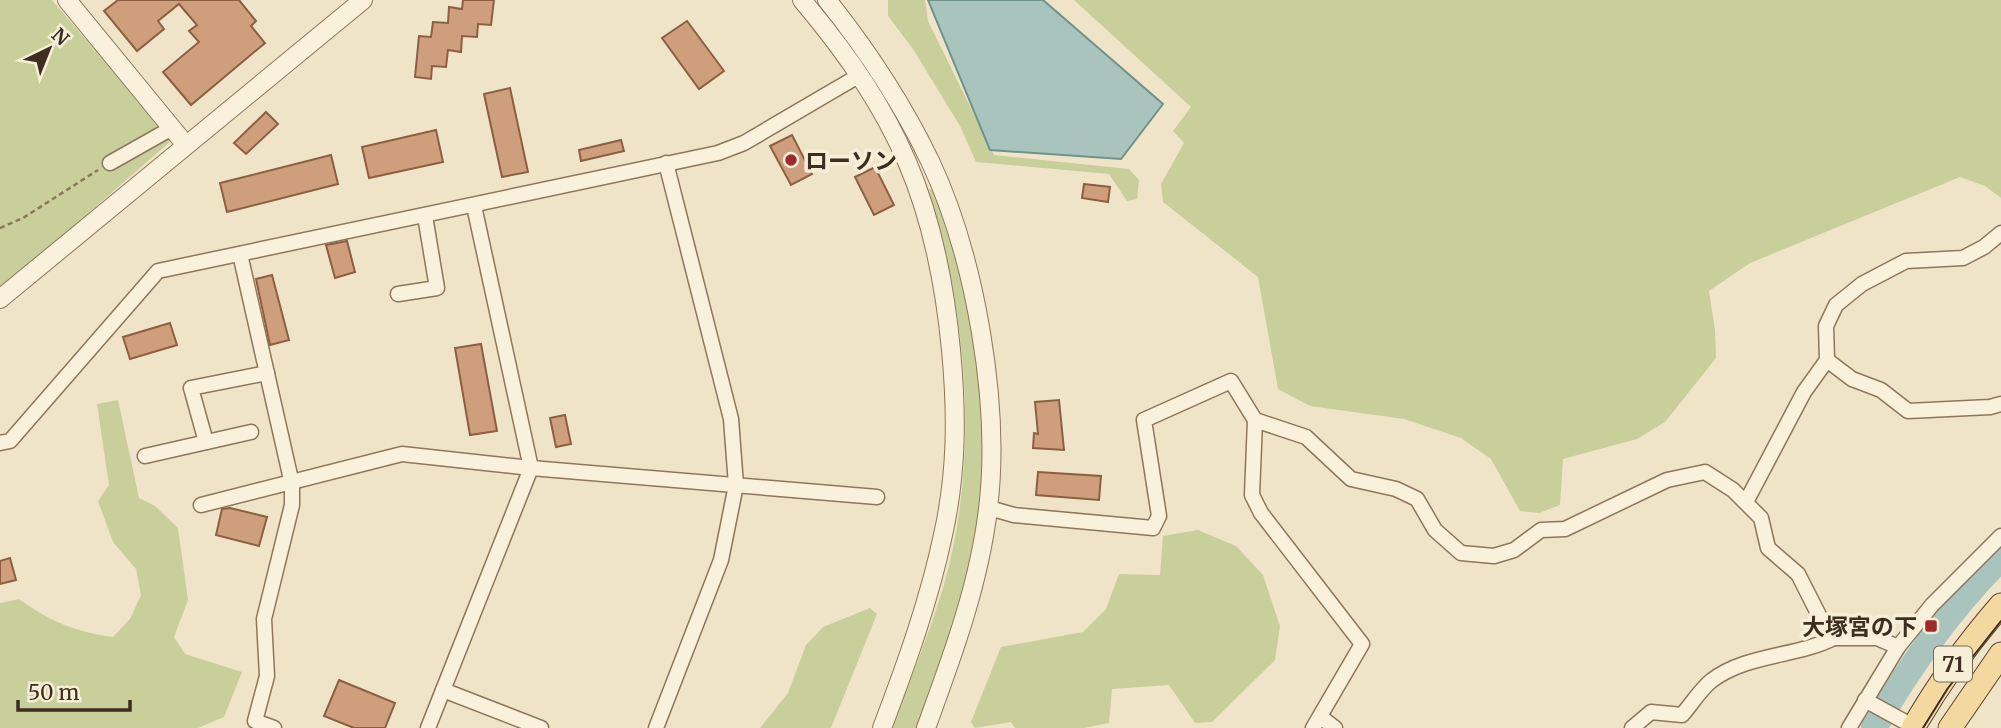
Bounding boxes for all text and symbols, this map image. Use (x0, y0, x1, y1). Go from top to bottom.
north arrow (14, 14, 84, 84)
text: N (47, 23, 74, 50)
place label: ローソン (805, 146, 897, 175)
marker: ローソン (783, 152, 799, 168)
place label: 大塚宮の下 (1802, 612, 1917, 641)
marker: 大塚宮の下 (1923, 618, 1939, 634)
road number: 71 (1934, 646, 1972, 682)
scale bar (18, 668, 130, 712)
text: 50 m (28, 679, 79, 706)

